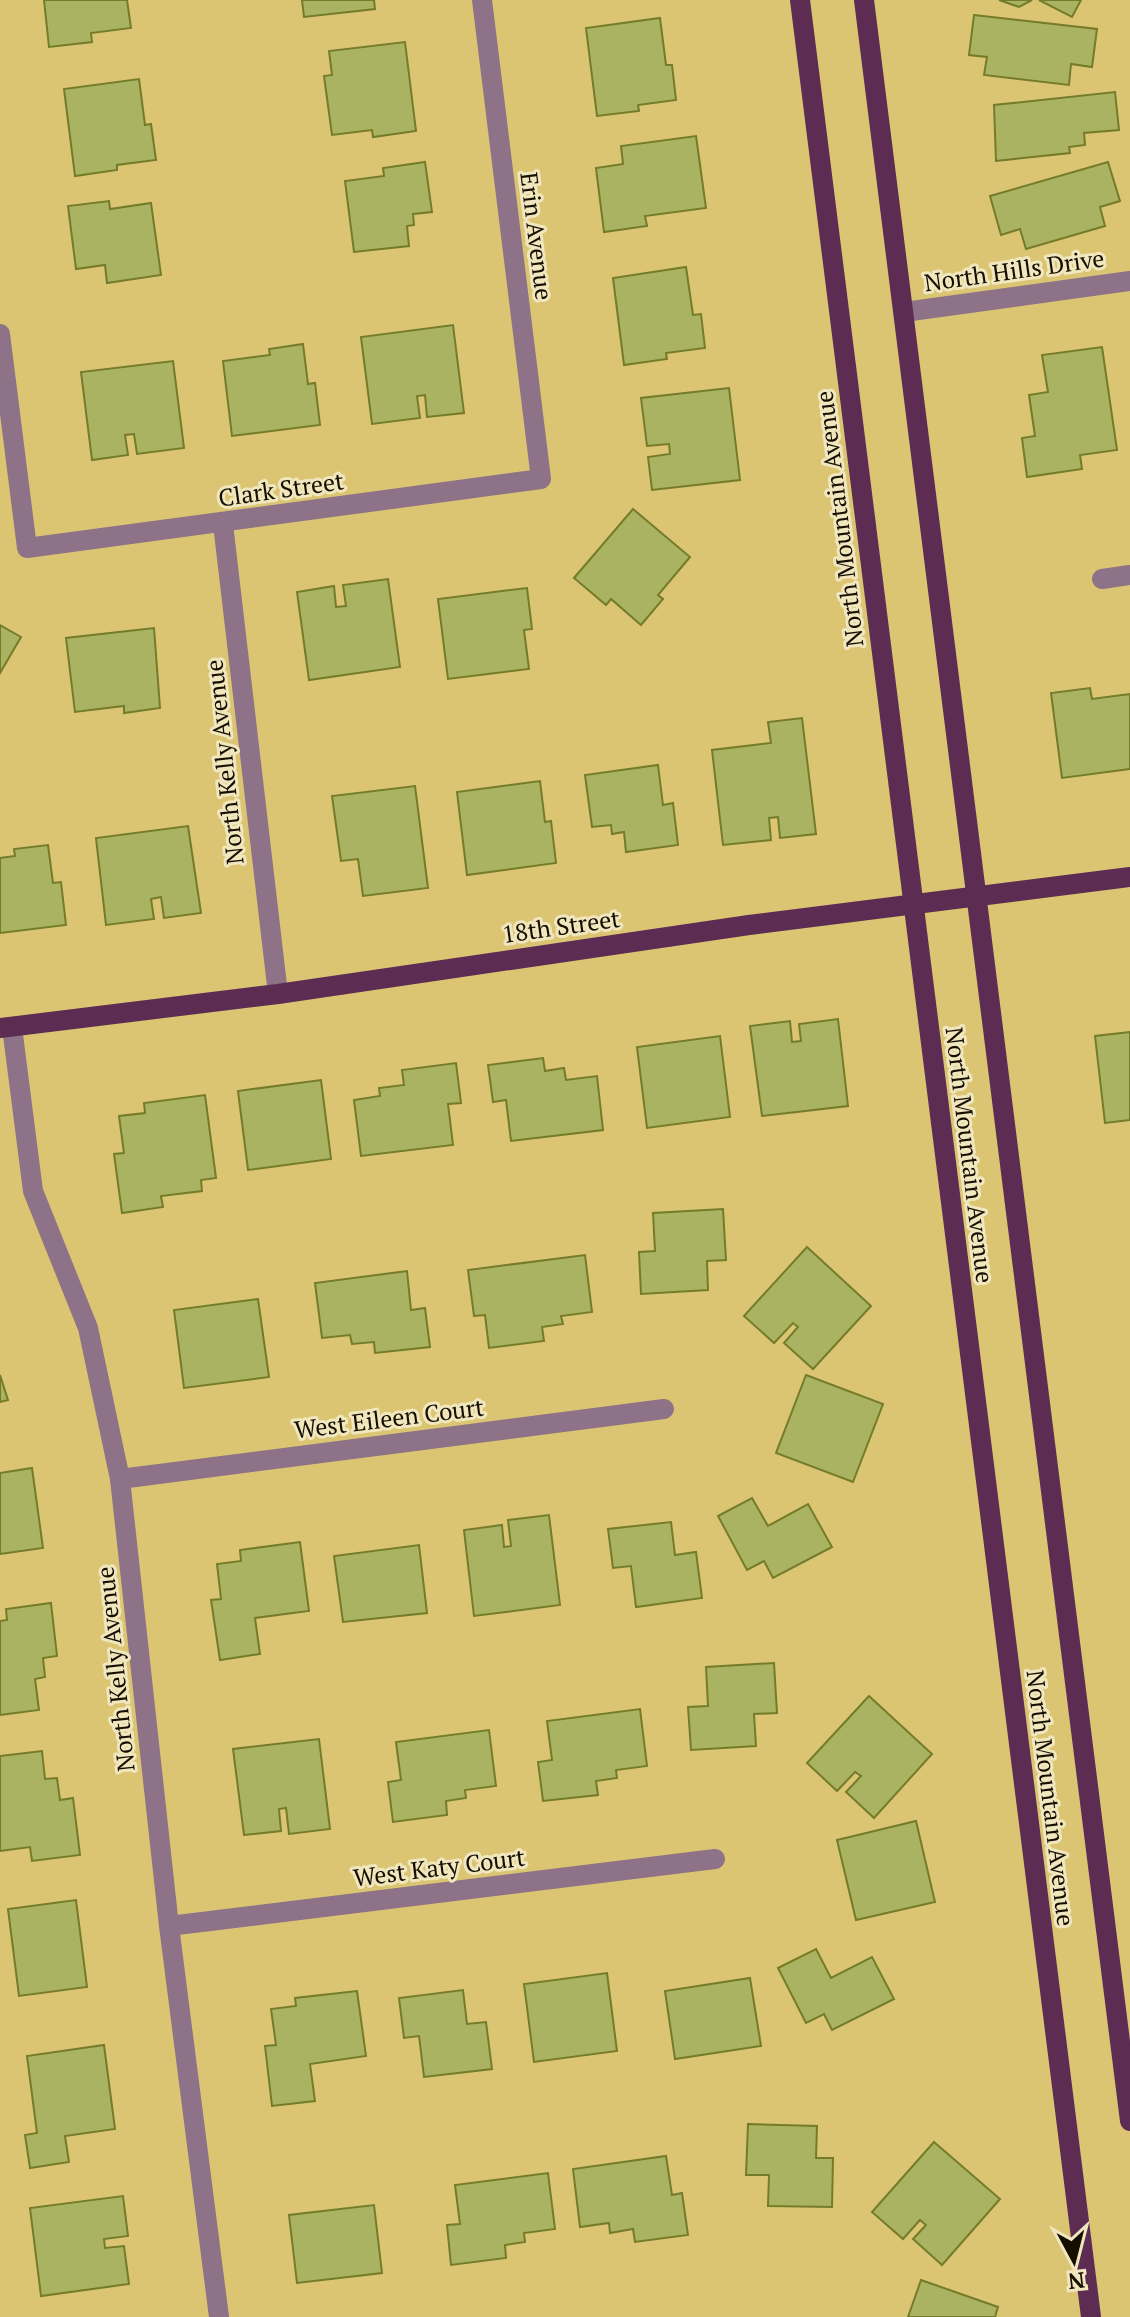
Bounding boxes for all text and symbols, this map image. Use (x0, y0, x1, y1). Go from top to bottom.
street label: Erin Avenue (513, 170, 561, 302)
street label: North Hills Drive (922, 242, 1106, 298)
street label: North Mountain Avenue (807, 389, 871, 649)
street label: Clark Street (216, 464, 346, 514)
street label: North Kelly Avenue (197, 658, 251, 866)
street label: 18th Street (500, 902, 622, 950)
street label: North Mountain Avenue (938, 1025, 1002, 1285)
street label: West Eileen Court (292, 1390, 486, 1446)
street label: North Kelly Avenue (88, 1565, 142, 1773)
street label: North Mountain Avenue (1019, 1668, 1083, 1928)
street label: West Katy Court (351, 1841, 527, 1893)
north arrow (1034, 2221, 1114, 2301)
text: N (1066, 2266, 1087, 2297)

